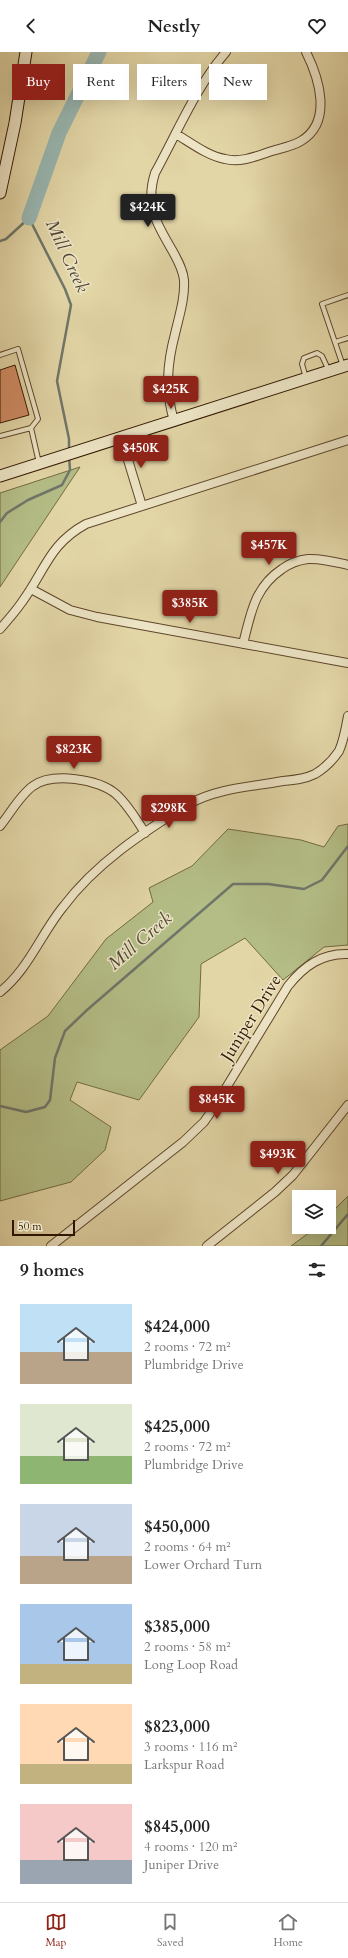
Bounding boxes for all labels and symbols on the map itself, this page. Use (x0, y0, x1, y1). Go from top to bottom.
pin: $424K (120, 194, 176, 228)
water label: Mill Creek (39, 215, 95, 297)
pin: $425K (143, 376, 199, 410)
pin: $450K (113, 435, 169, 469)
pin: $457K (241, 532, 297, 566)
pin: $385K (162, 590, 218, 624)
pin: $823K (46, 736, 102, 770)
pin: $298K (141, 795, 197, 829)
water label: Mill Creek (102, 906, 178, 976)
street label: Juniper Drive (214, 970, 287, 1068)
pin: $845K (189, 1086, 245, 1120)
pin: $493K (250, 1141, 306, 1175)
scale bar (12, 1218, 75, 1237)

